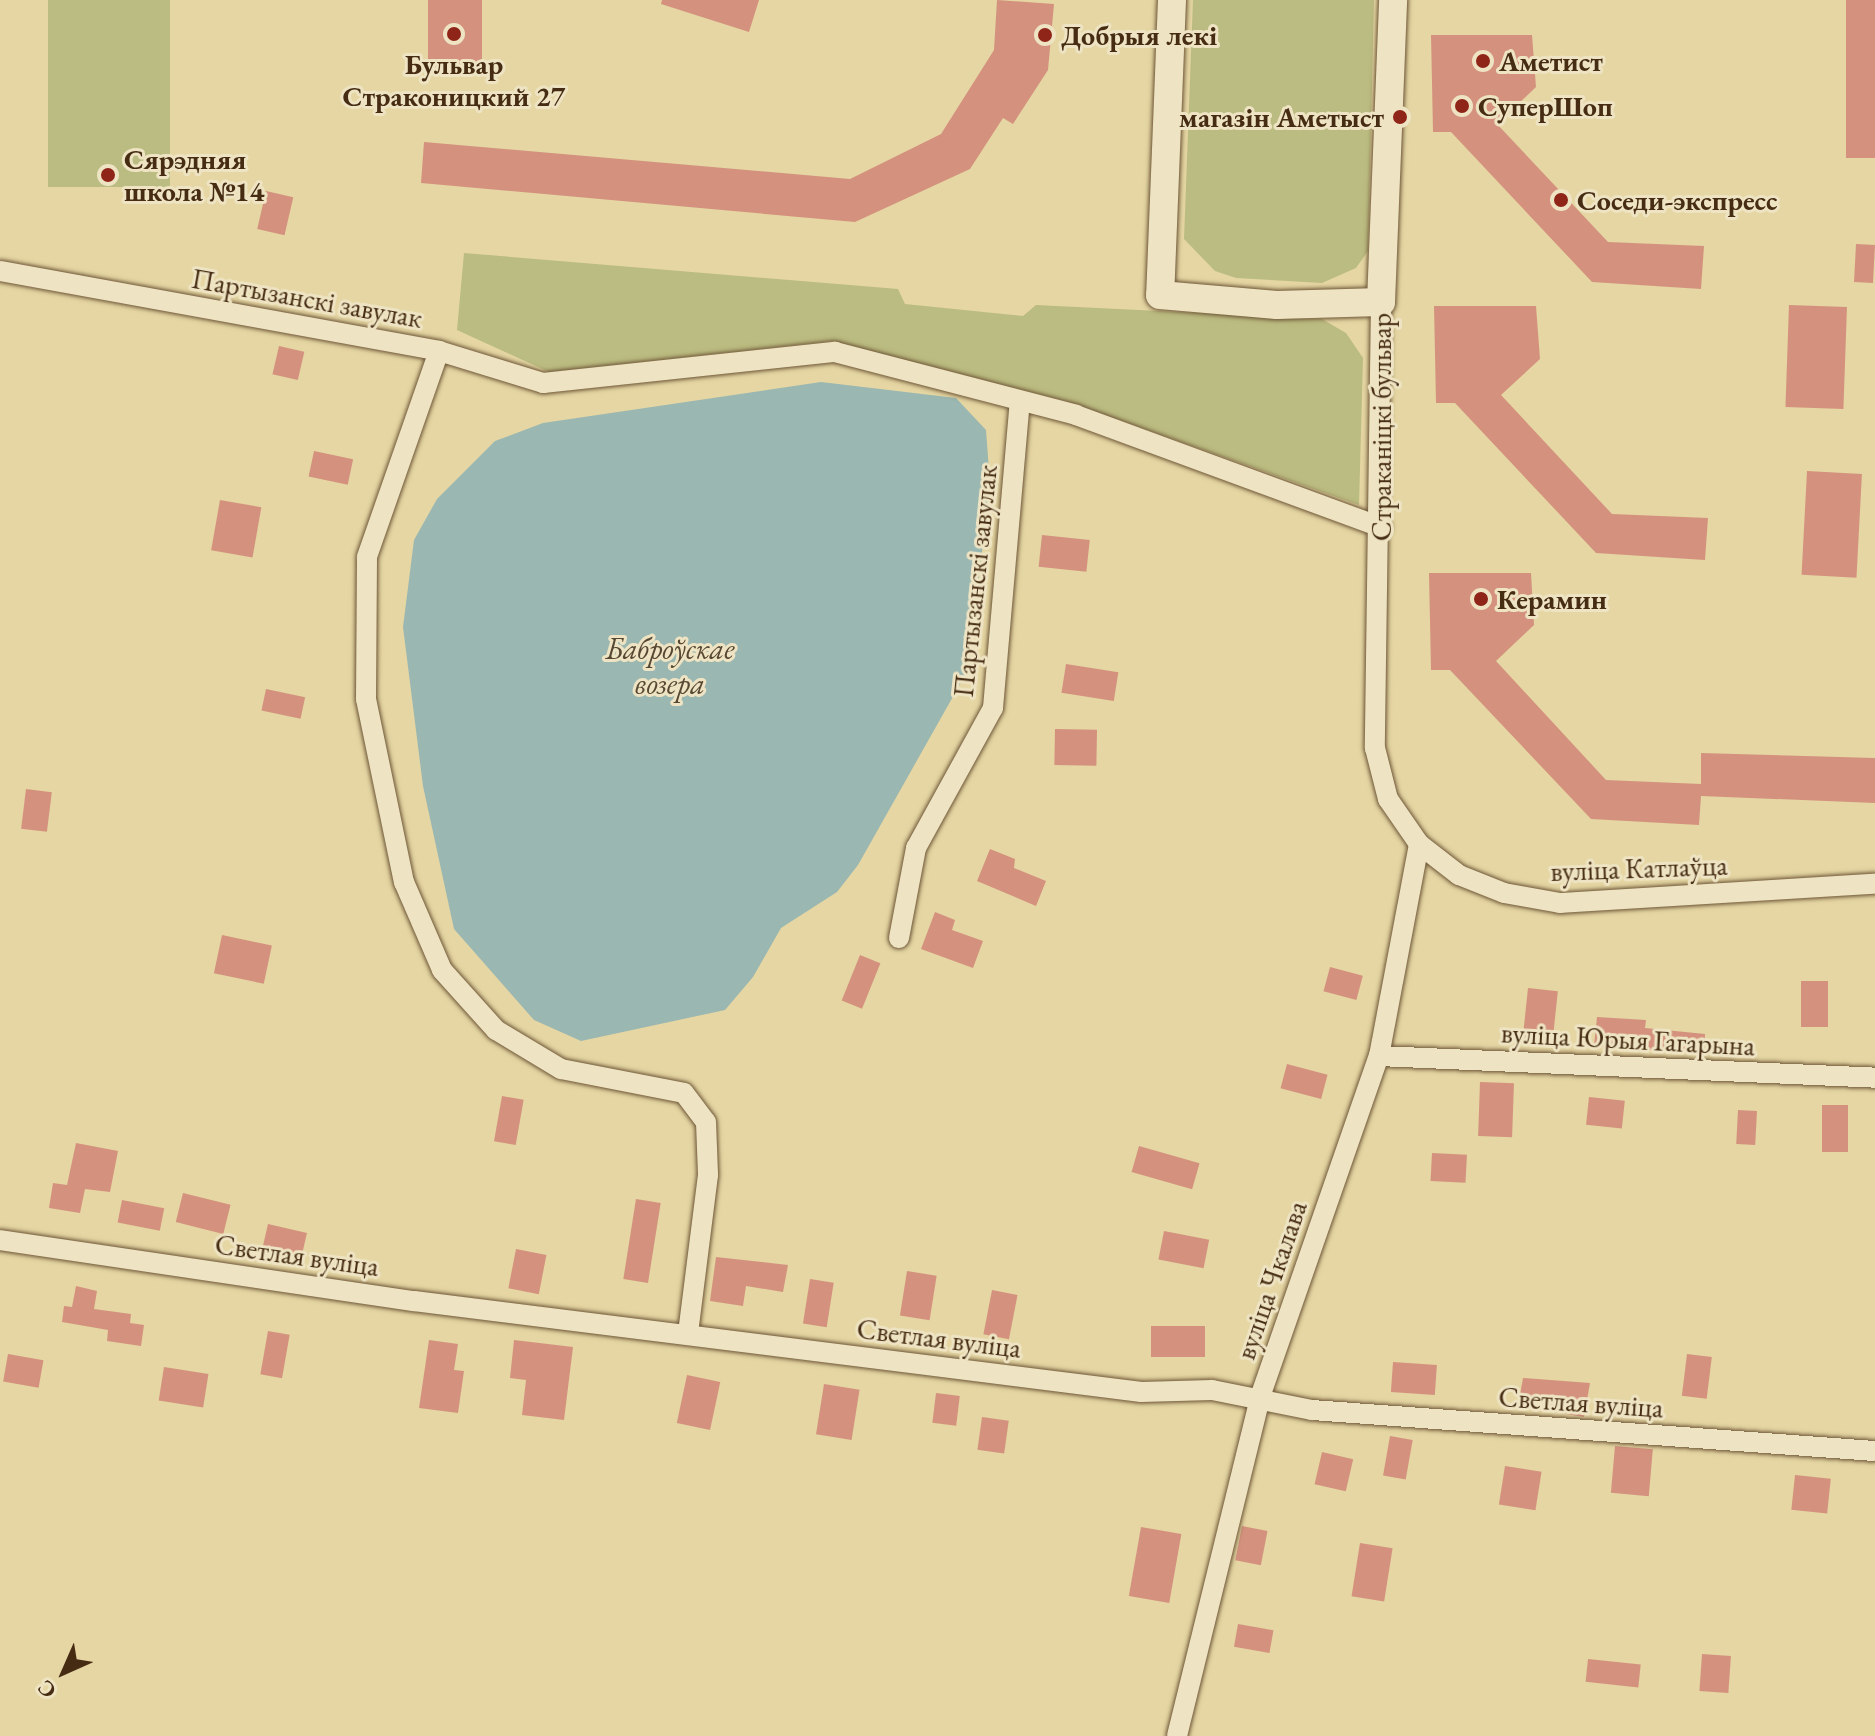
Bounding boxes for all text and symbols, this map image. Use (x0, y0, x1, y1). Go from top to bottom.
place label: Добрыя лекi (1061, 18, 1217, 52)
marker: Бульвар Страконицкий 27 (445, 25, 463, 43)
marker: Добрыя лекi (1036, 26, 1054, 44)
place label: Аметист (1499, 44, 1603, 78)
place label: Бульвар Страконицкий 27 (343, 47, 565, 113)
marker: Аметист (1474, 52, 1492, 70)
place label: СуперШоп (1478, 89, 1613, 123)
marker: СуперШоп (1453, 97, 1471, 115)
place label: магазін Аметыст (1179, 100, 1384, 134)
marker: магазін Аметыст (1391, 108, 1409, 126)
place label: Сярэдняя школа №14 (124, 142, 264, 208)
marker: Сярэдняя школа №14 (99, 166, 117, 184)
place label: Соседи-экспресс (1577, 183, 1778, 217)
marker: Соседи-экспресс (1552, 191, 1570, 209)
street label: Партызанскі завулак (189, 261, 425, 335)
street label: Страканіцкі бульвар (1364, 313, 1398, 541)
street label: Партызанскі завулак (946, 463, 1004, 699)
place label: Керамин (1497, 582, 1607, 616)
marker: Керамин (1472, 590, 1490, 608)
water label: Баброўскае возера (605, 631, 735, 702)
street label: вуліца Катлаўца (1550, 848, 1728, 888)
street label: вуліца Юрыя Гагарына (1500, 1016, 1756, 1062)
street label: вуліца Чкалава (1228, 1196, 1314, 1364)
street label: Светлая вуліца (213, 1227, 381, 1283)
street label: Светлая вуліца (855, 1311, 1023, 1365)
street label: Светлая вуліца (1497, 1379, 1665, 1425)
north arrow (24, 1632, 104, 1712)
text: С (31, 1674, 62, 1705)

